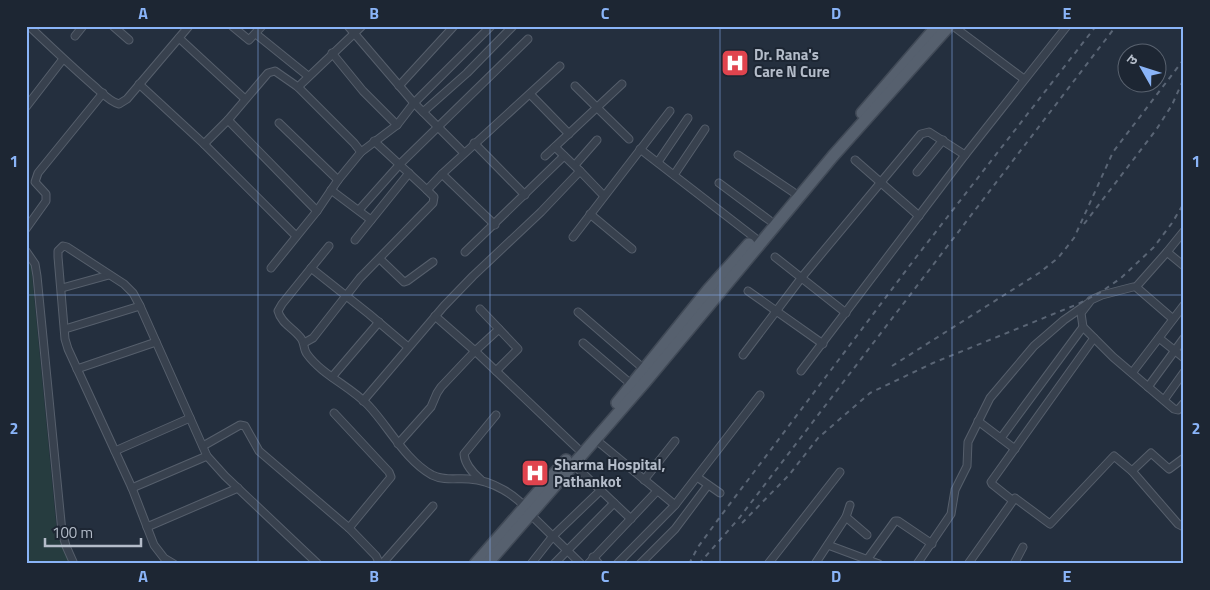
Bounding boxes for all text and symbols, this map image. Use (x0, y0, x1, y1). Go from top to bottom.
text: A (138, 1, 148, 25)
text: B (369, 1, 379, 25)
text: C (601, 1, 610, 25)
text: D (831, 1, 841, 25)
text: E (1063, 1, 1072, 25)
north arrow (1118, 42, 1168, 92)
place label: Dr. Rana's Care N Cure (754, 43, 830, 83)
hospital icon: Dr. Rana's Care N Cure (720, 48, 750, 78)
text: उ (1121, 49, 1143, 69)
text: 1 (10, 149, 18, 173)
text: 1 (1192, 149, 1200, 173)
text: 2 (10, 416, 18, 440)
text: 2 (1192, 416, 1200, 440)
place label: Sharma Hospital, Pathankot (554, 453, 666, 493)
hospital icon: Sharma Hospital, Pathankot (520, 458, 550, 488)
scale bar (45, 515, 141, 547)
text: 100 m (52, 521, 93, 544)
text: A (138, 564, 148, 588)
text: B (369, 564, 379, 588)
text: C (601, 564, 610, 588)
text: D (831, 564, 841, 588)
text: E (1063, 564, 1072, 588)

